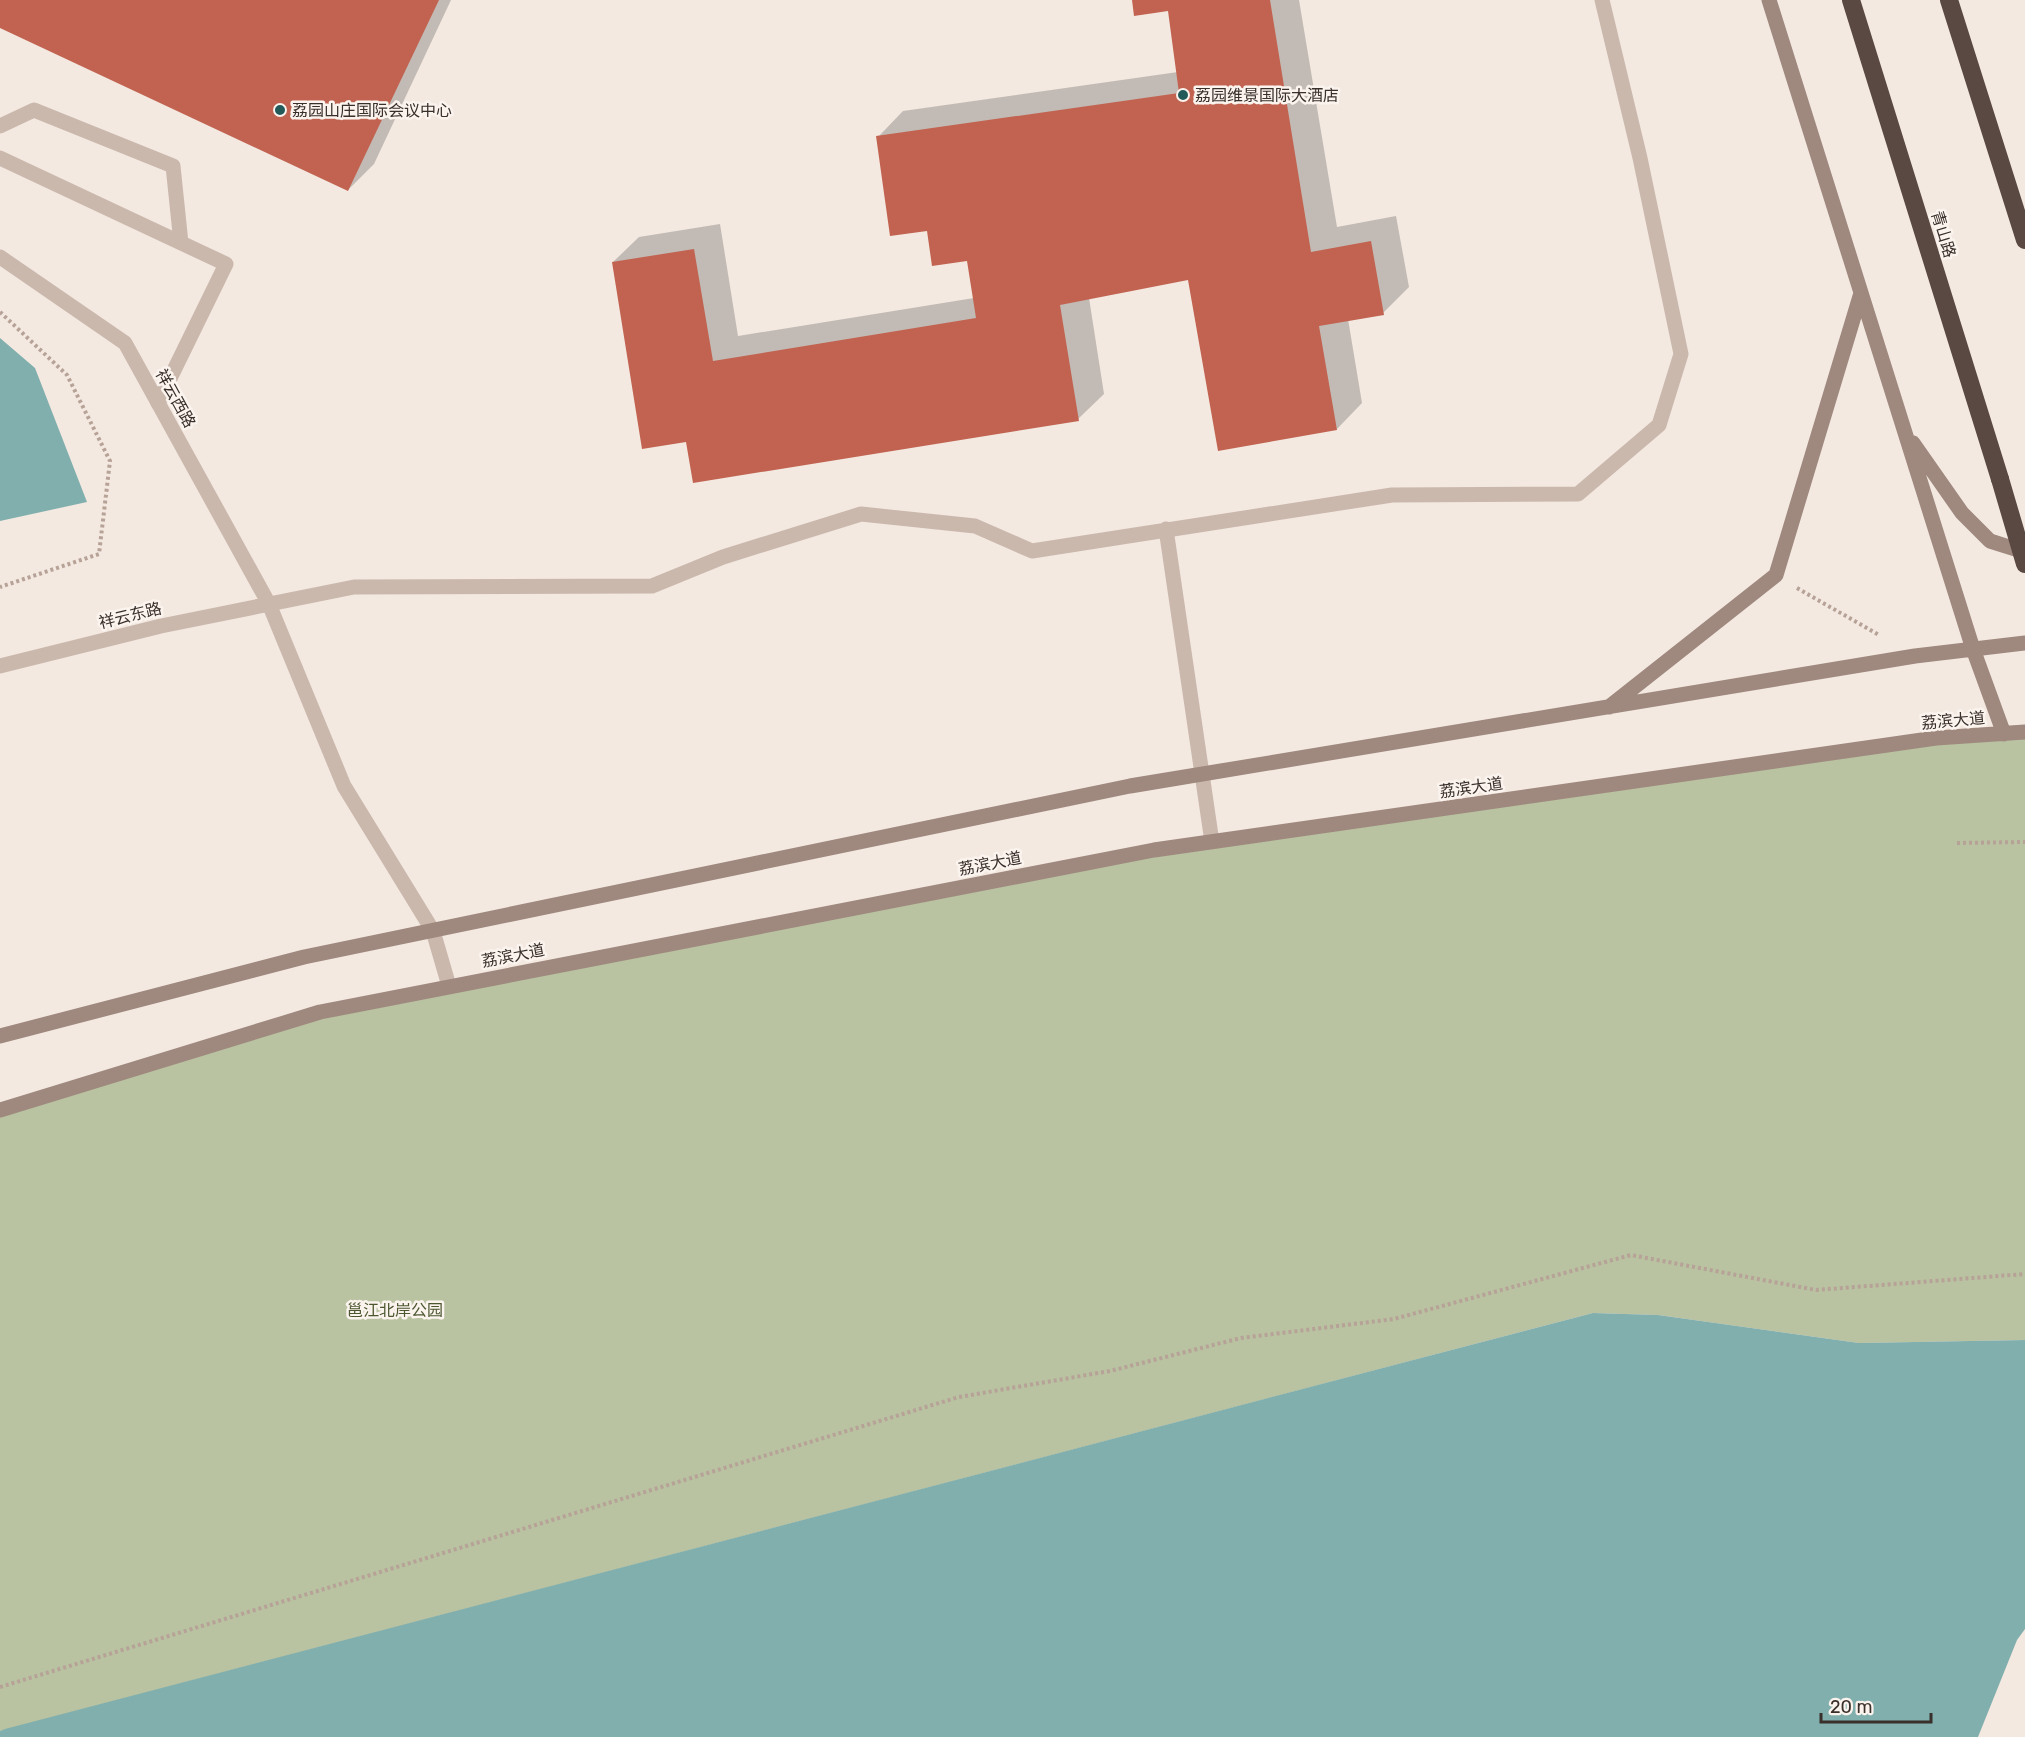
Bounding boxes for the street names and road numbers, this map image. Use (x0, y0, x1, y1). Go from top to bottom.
street label: 青山路 (1927, 208, 1960, 260)
street label: 祥云西路 (152, 366, 199, 431)
street label: 祥云东路 (97, 599, 163, 632)
street label: 荔滨大道 (1920, 708, 1986, 733)
street label: 荔滨大道 (1438, 774, 1504, 801)
street label: 荔滨大道 (957, 848, 1023, 879)
street label: 荔滨大道 (480, 940, 546, 971)

